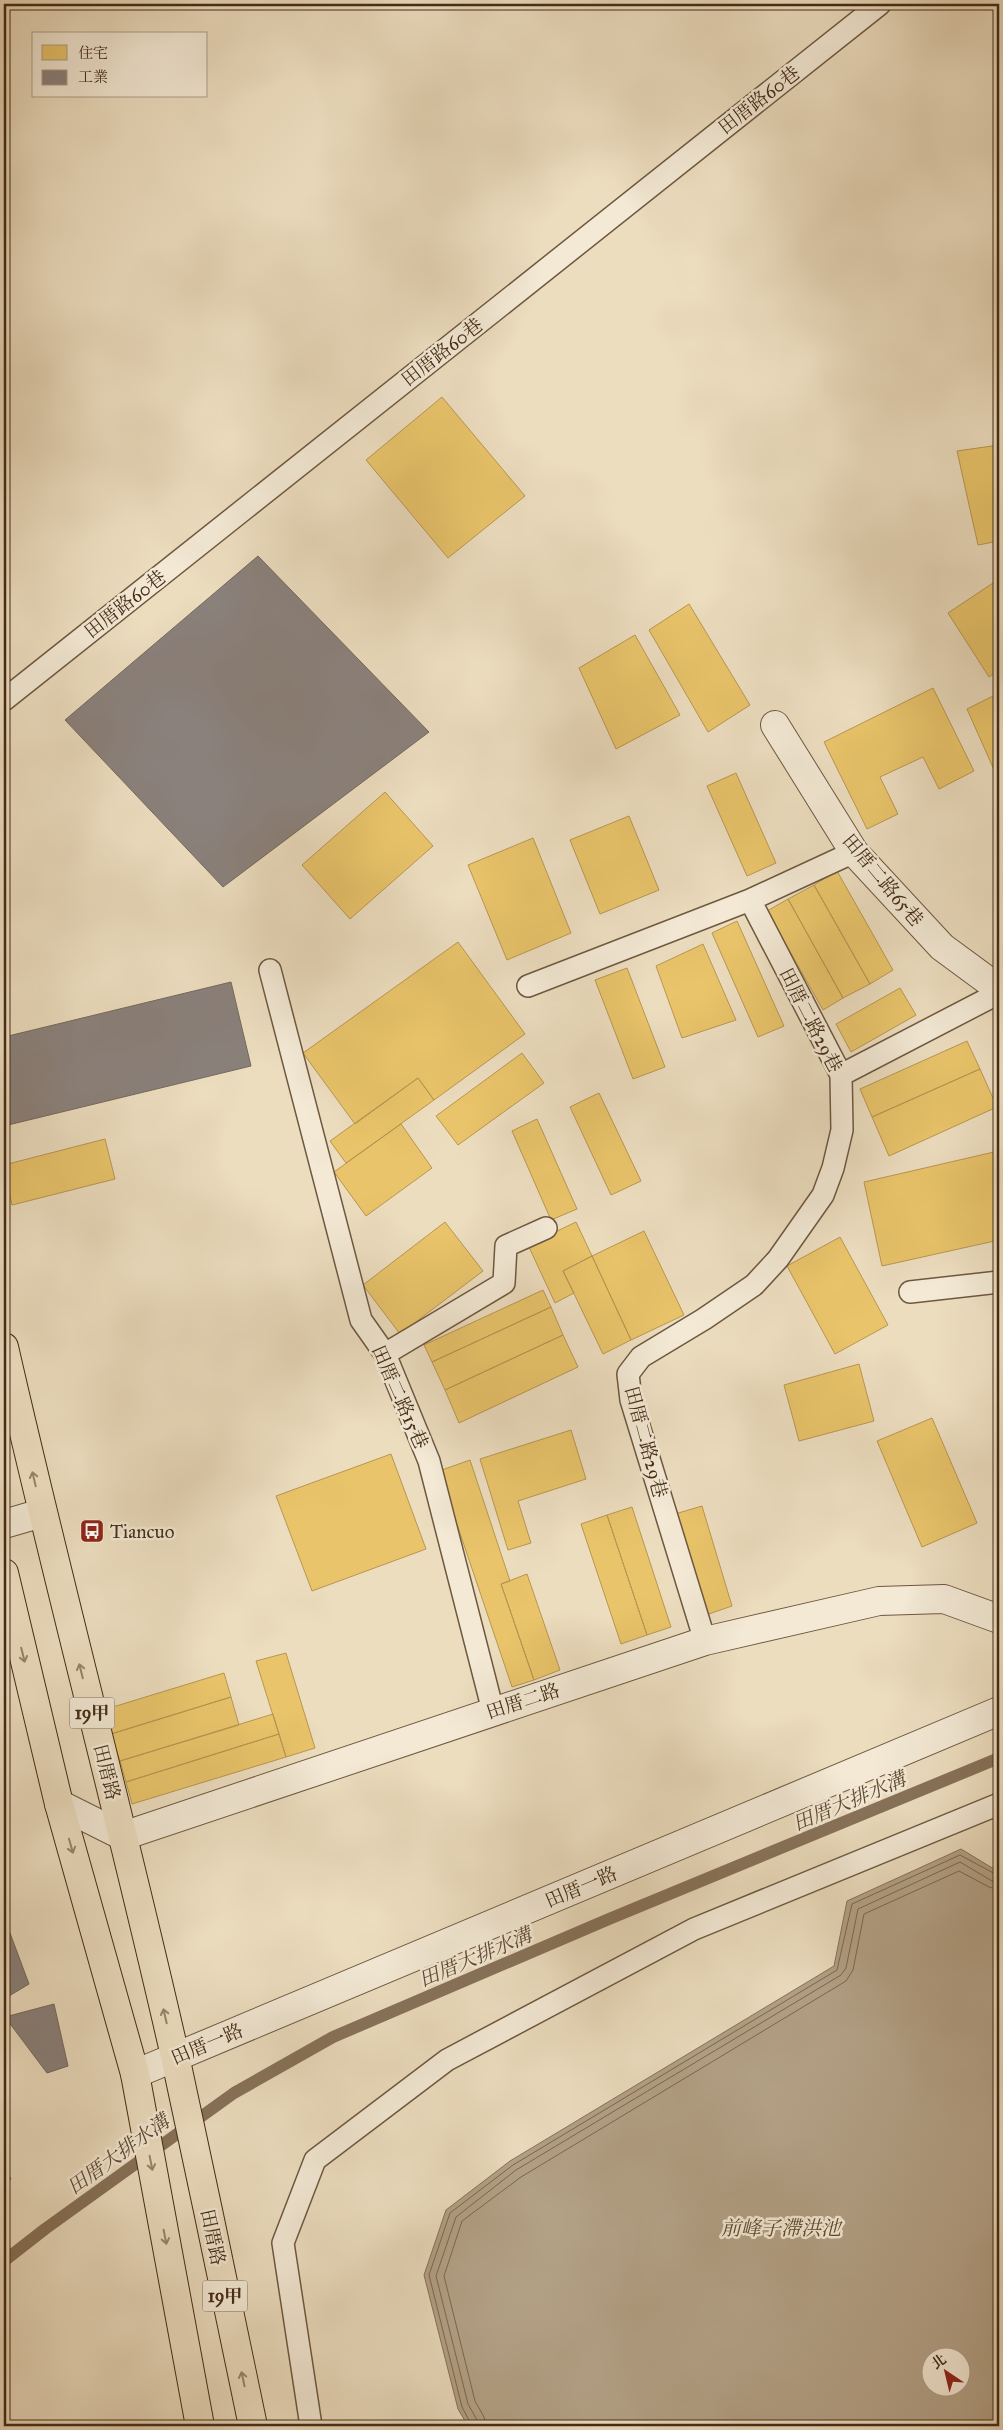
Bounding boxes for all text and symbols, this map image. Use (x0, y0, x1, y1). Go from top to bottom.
legend (32, 32, 208, 98)
text: 住宅 (78, 44, 108, 62)
street label: 田厝路60巷 (714, 61, 804, 139)
text: 工業 (78, 68, 108, 86)
street label: 田厝路60巷 (397, 313, 487, 391)
street label: 田厝路60巷 (80, 565, 170, 643)
street label: 田厝二路65巷 (838, 829, 928, 931)
street label: 田厝二路29巷 (775, 964, 847, 1076)
street label: 田厝二路15巷 (367, 1342, 433, 1452)
street label: 田厝二路29巷 (620, 1384, 672, 1500)
one-way arrow (29, 1472, 38, 1488)
bus stop icon: Tiancuo (79, 1518, 105, 1544)
place label: Tiancuo (110, 1520, 175, 1543)
one-way arrow (19, 1646, 28, 1662)
one-way arrow (76, 1663, 86, 1679)
street label: 田厝二路 (483, 1678, 563, 1724)
road number: 19甲 (70, 1698, 114, 1729)
street label: 田厝路 (89, 1742, 125, 1802)
water label: 田厝大排水溝 (789, 1765, 912, 1835)
one-way arrow (67, 1838, 77, 1854)
street label: 田厝一路 (542, 1862, 620, 1912)
water label: 田厝大排水溝 (415, 1921, 538, 1991)
one-way arrow (160, 2008, 169, 2024)
street label: 田厝一路 (168, 2019, 246, 2069)
water label: 田厝大排水溝 (62, 2107, 176, 2199)
one-way arrow (147, 2154, 157, 2170)
street label: 田厝路 (196, 2207, 230, 2267)
water label: 前峰子滯洪池 (721, 2216, 843, 2240)
one-way arrow (161, 2228, 170, 2244)
road number: 19甲 (202, 2280, 248, 2312)
north arrow (920, 2348, 970, 2398)
text: 北 (928, 2351, 949, 2373)
one-way arrow (238, 2371, 247, 2387)

